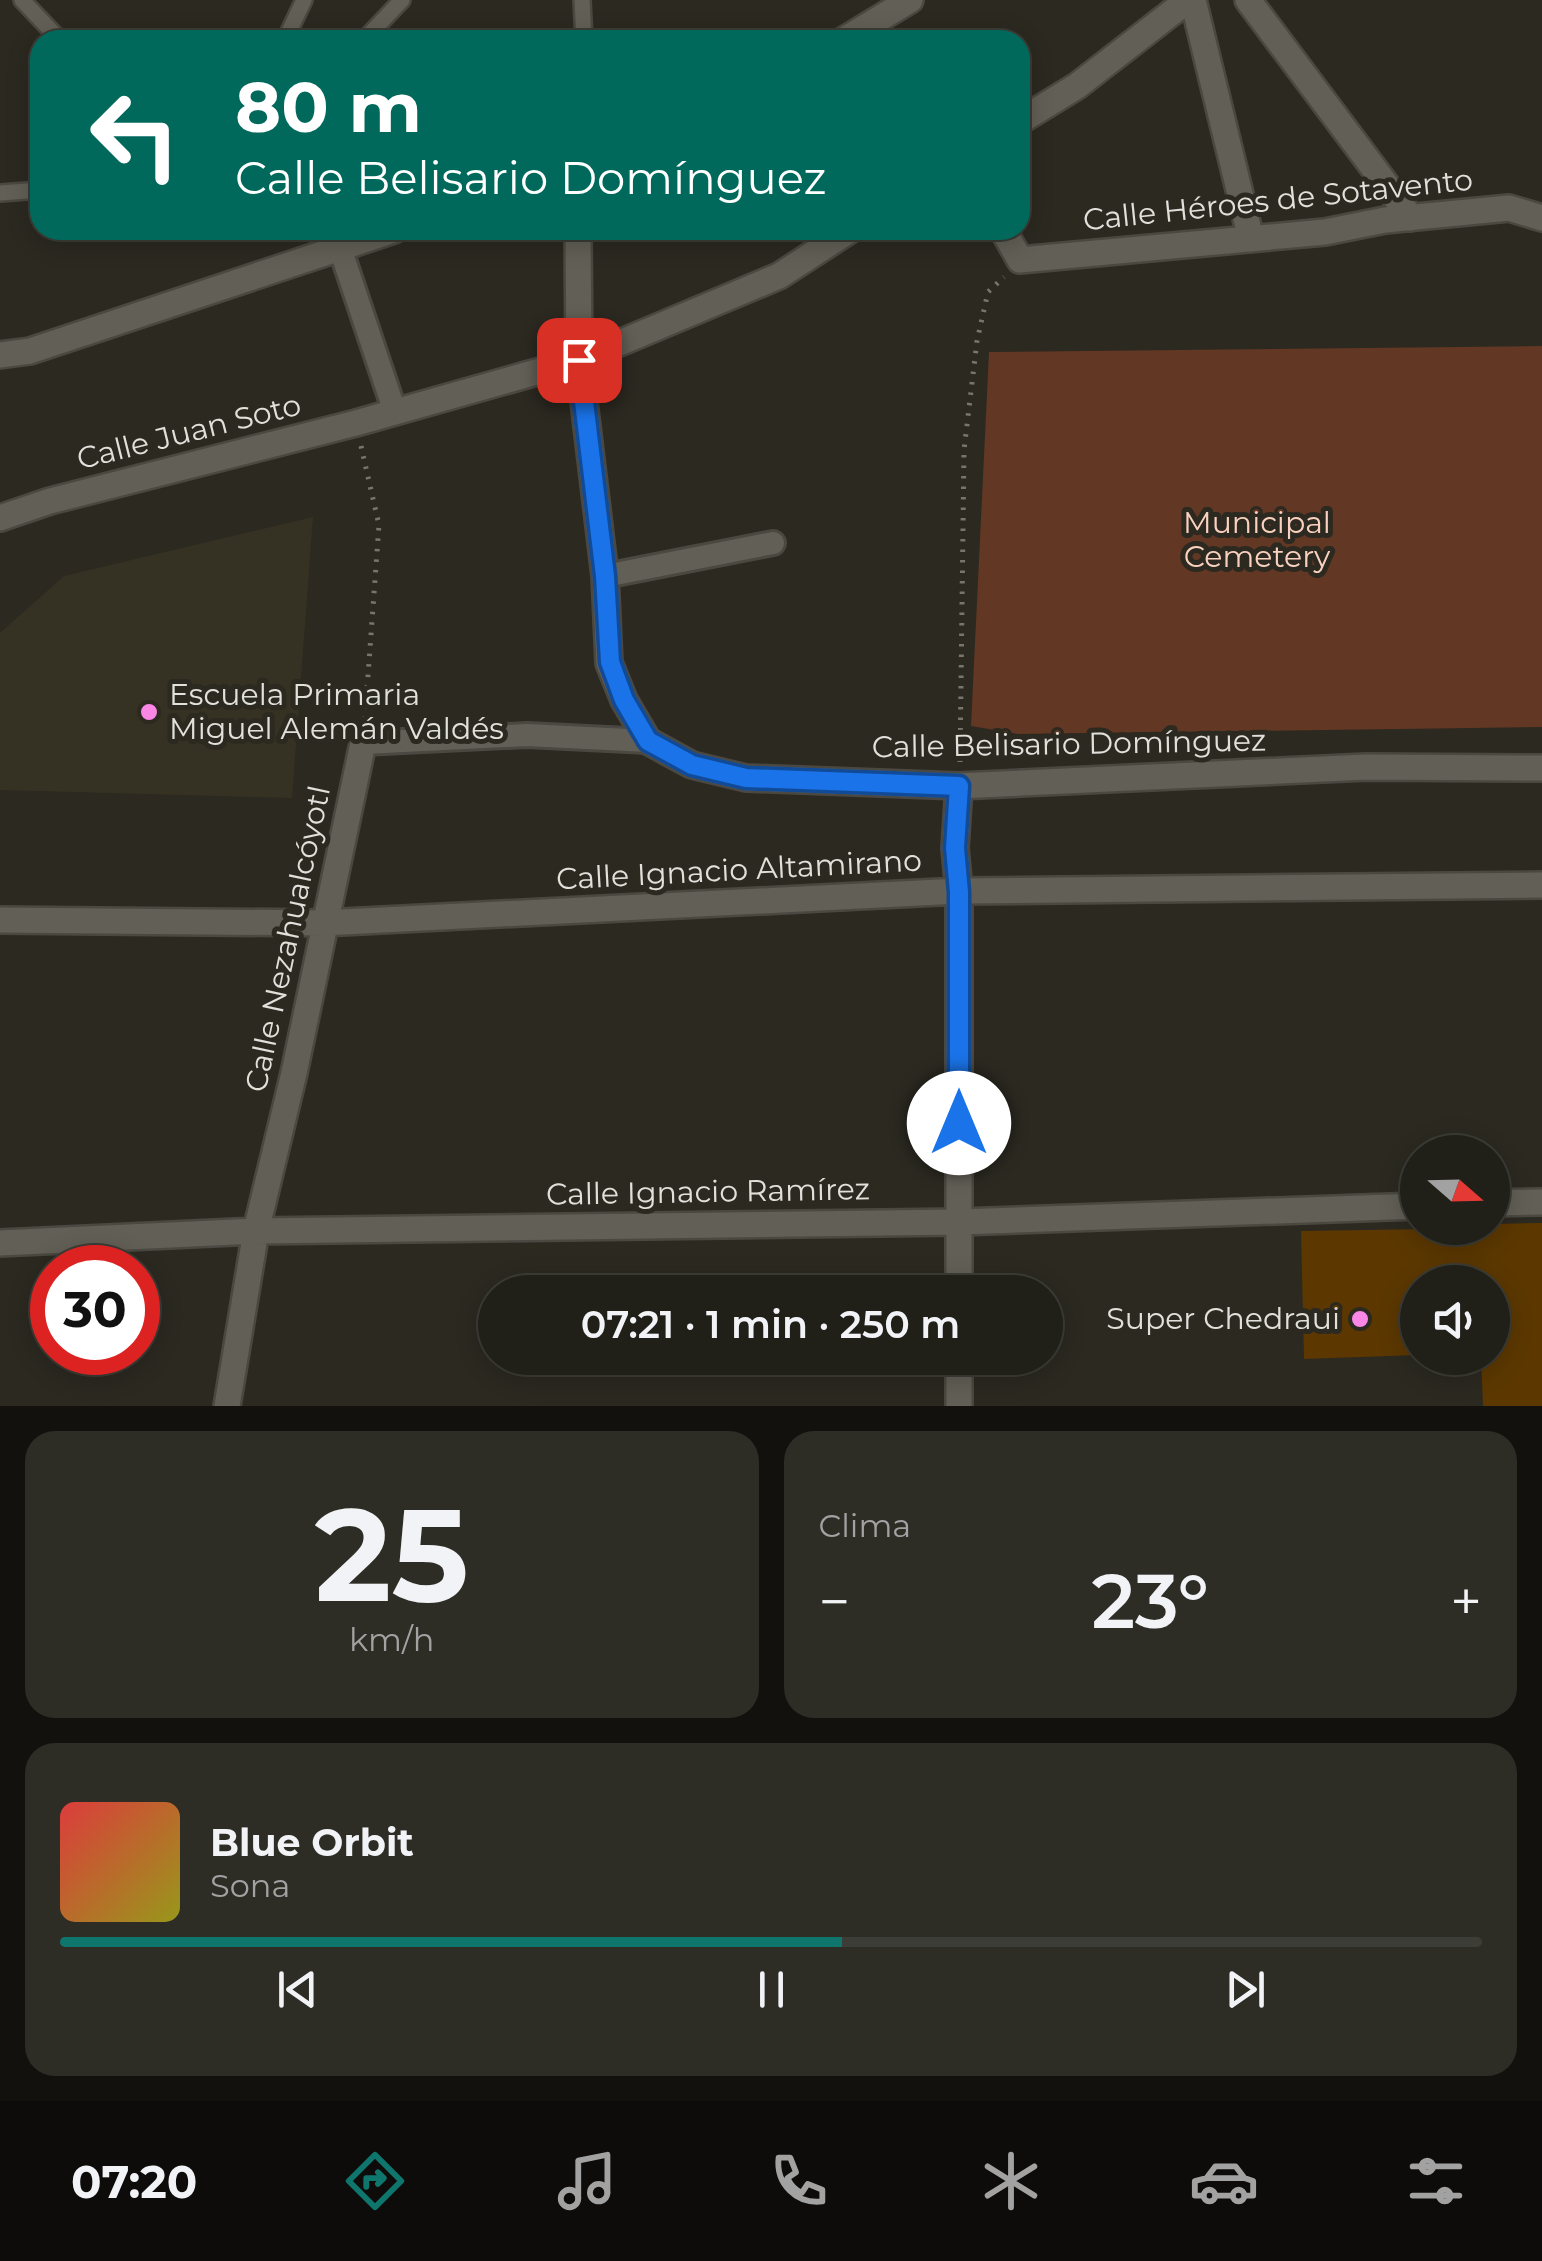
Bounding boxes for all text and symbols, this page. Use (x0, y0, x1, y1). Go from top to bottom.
text: 80 m (235, 64, 422, 150)
icon: left (70, 70, 200, 200)
text: Calle Belisario Domínguez (235, 150, 827, 205)
street label: Calle Héroes de Sotavento (1081, 161, 1475, 238)
pin (537, 318, 622, 403)
icon: arrive (552, 333, 607, 388)
street label: Calle Juan Soto (73, 386, 305, 477)
park label: Municipal Cemetery (1183, 504, 1331, 575)
place label: Escuela Primaria Miguel Alemán Valdés (169, 676, 504, 747)
marker: Escuela Primaria Miguel Alemán Valdés (138, 701, 160, 723)
street label: Calle Belisario Domínguez (871, 722, 1266, 765)
street label: Calle Nezahualcóyotl (237, 782, 338, 1095)
street label: Calle Ignacio Altamirano (555, 841, 923, 898)
position arrow (907, 1071, 1011, 1175)
north arrow (1400, 1135, 1510, 1245)
map controls (1400, 1135, 1510, 1375)
street label: Calle Ignacio Ramírez (546, 1170, 870, 1213)
speed limit sign: 30 (30, 1245, 160, 1375)
button: sound (1400, 1265, 1510, 1375)
place label: Super Chedraui (1106, 1300, 1340, 1337)
text: 07:21 · 1 min · 250 m (581, 1301, 960, 1348)
marker: Super Chedraui (1349, 1308, 1371, 1330)
text: 25 (315, 1475, 469, 1634)
text: Clima (819, 1506, 911, 1545)
text: 23° (1091, 1555, 1209, 1647)
text: − (819, 1568, 850, 1635)
text: + (1450, 1568, 1482, 1635)
text: km/h (349, 1620, 434, 1659)
text: Blue Orbit (210, 1819, 414, 1866)
text: Sona (210, 1866, 290, 1905)
icon: previous (270, 1962, 325, 2017)
icon: pause (744, 1962, 799, 2017)
icon: next (1218, 1962, 1273, 2017)
icon: directions (340, 2146, 410, 2216)
icon: music (552, 2146, 622, 2216)
icon: phone (764, 2146, 834, 2216)
icon: climate (976, 2146, 1046, 2216)
icon: car (1189, 2146, 1259, 2216)
icon: filters (1401, 2146, 1471, 2216)
text: 07:20 (71, 2154, 197, 2209)

